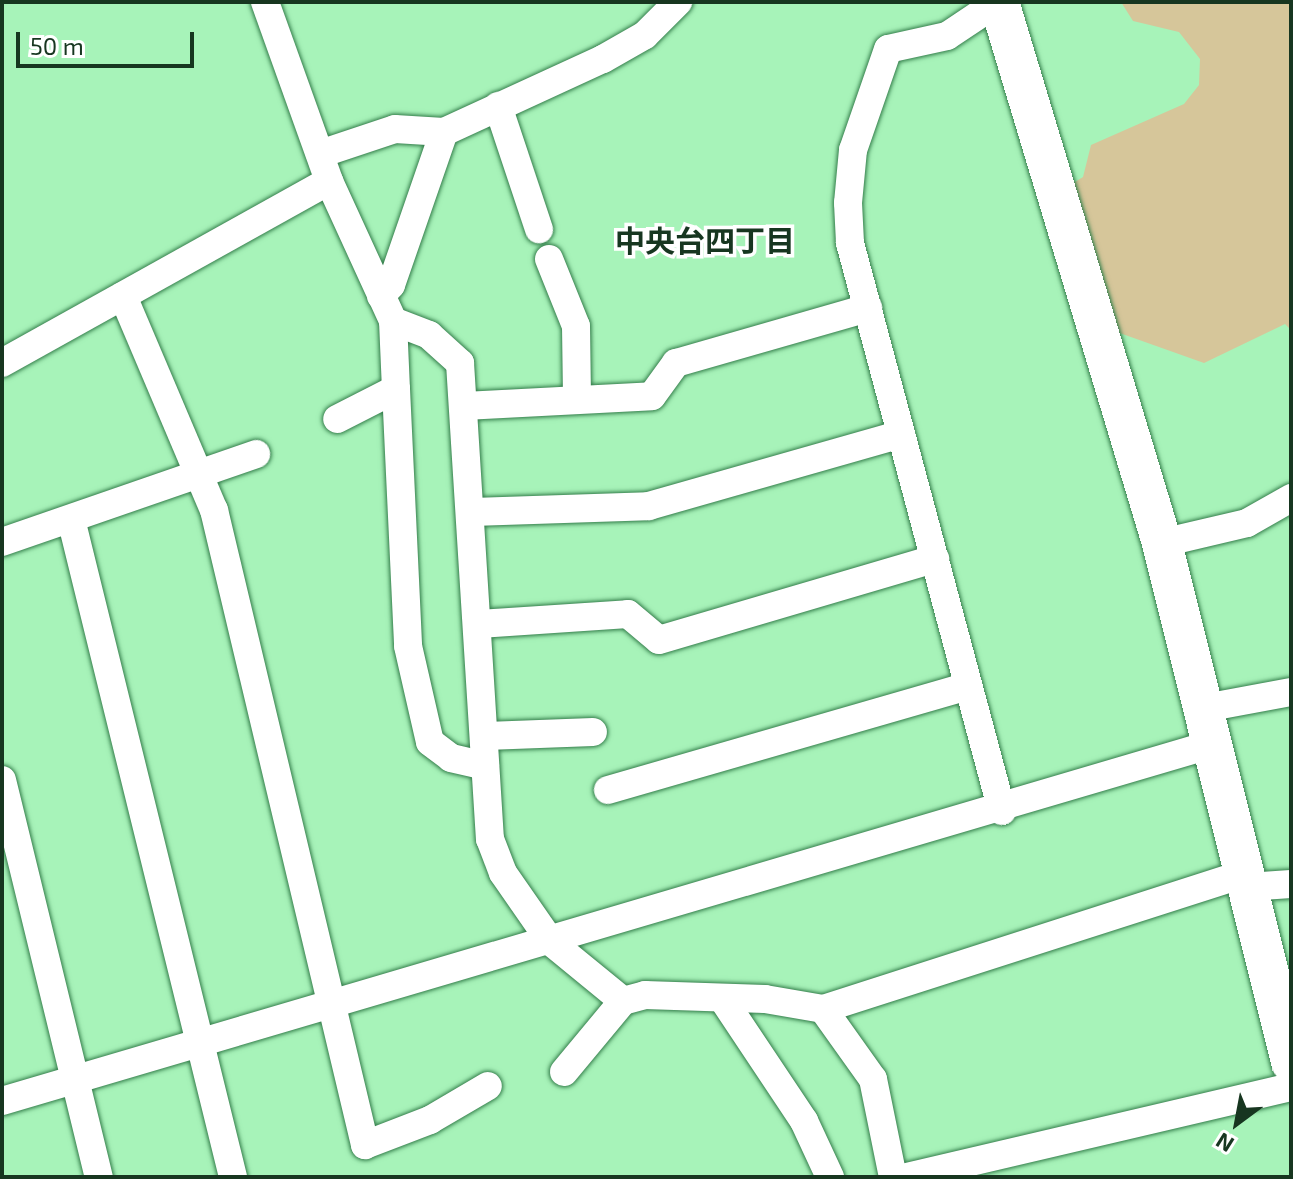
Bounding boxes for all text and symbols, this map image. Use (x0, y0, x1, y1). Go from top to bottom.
scale bar (20, 16, 198, 66)
text: 50 m (30, 31, 84, 60)
district label: 中央台四丁目 (615, 222, 795, 258)
north arrow (1197, 1083, 1277, 1163)
text: N (1211, 1128, 1238, 1159)

